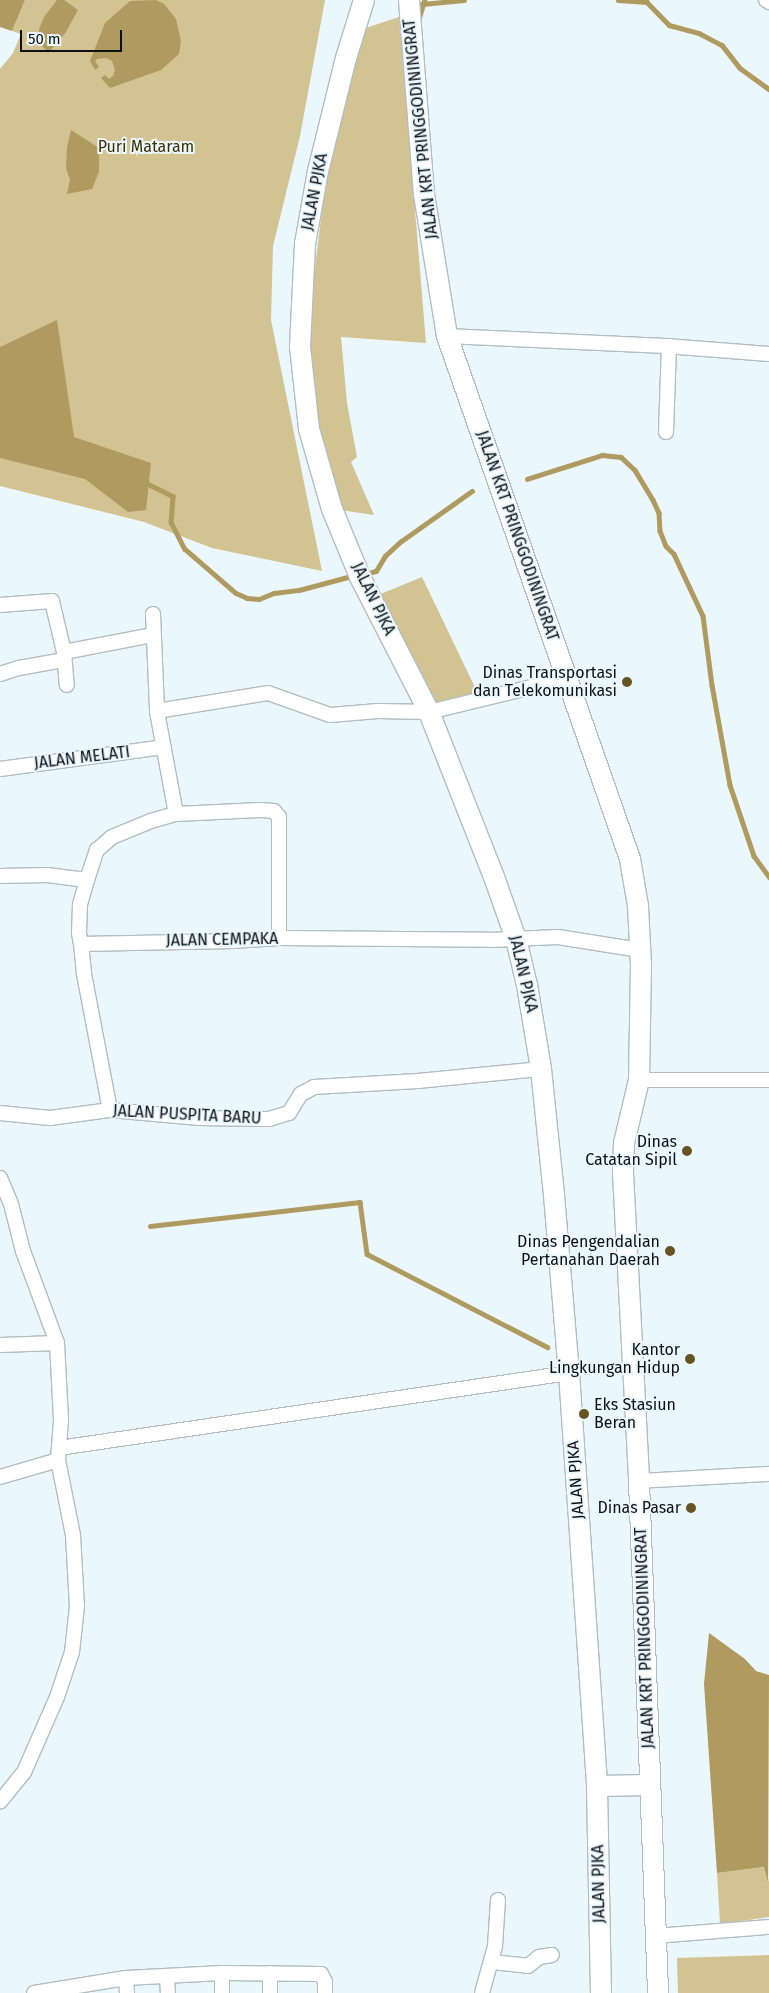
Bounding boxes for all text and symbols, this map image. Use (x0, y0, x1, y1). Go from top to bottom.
street label: JALAN KRT PRINGGODININGRAT (400, 18, 442, 240)
scale bar (22, 20, 125, 52)
text: 50 m (28, 30, 61, 48)
park label: Puri Mataram (98, 137, 194, 157)
street label: JALAN PJKA (298, 152, 332, 232)
street label: JALAN KRT PRINGGODININGRAT (472, 428, 562, 644)
street label: JALAN PJKA (347, 559, 399, 639)
place label: Dinas Transportasi dan Telekomunikasi (473, 663, 617, 701)
marker: Dinas Transportasi dan Telekomunikasi (621, 676, 633, 688)
street label: JALAN MELATI (33, 743, 131, 773)
street label: JALAN CEMPAKA (166, 929, 278, 951)
street label: JALAN PJKA (505, 934, 541, 1014)
street label: JALAN PUSPITA BARU (112, 1102, 262, 1128)
place label: Dinas Catatan Sipil (585, 1132, 677, 1170)
marker: Dinas Catatan Sipil (681, 1145, 693, 1157)
place label: Dinas Pengendalian Pertanahan Daerah (517, 1232, 660, 1270)
marker: Dinas Pengendalian Pertanahan Daerah (664, 1245, 676, 1257)
place label: Kantor Lingkungan Hidup (549, 1340, 680, 1378)
marker: Kantor Lingkungan Hidup (684, 1353, 696, 1365)
place label: Eks Stasiun Beran (594, 1395, 676, 1433)
marker: Eks Stasiun Beran (578, 1408, 590, 1420)
street label: JALAN PJKA (564, 1440, 588, 1520)
place label: Dinas Pasar (597, 1498, 681, 1518)
marker: Dinas Pasar (685, 1502, 697, 1514)
street label: JALAN KRT PRINGGODININGRAT (632, 1527, 658, 1749)
street label: JALAN PJKA (589, 1845, 609, 1923)

